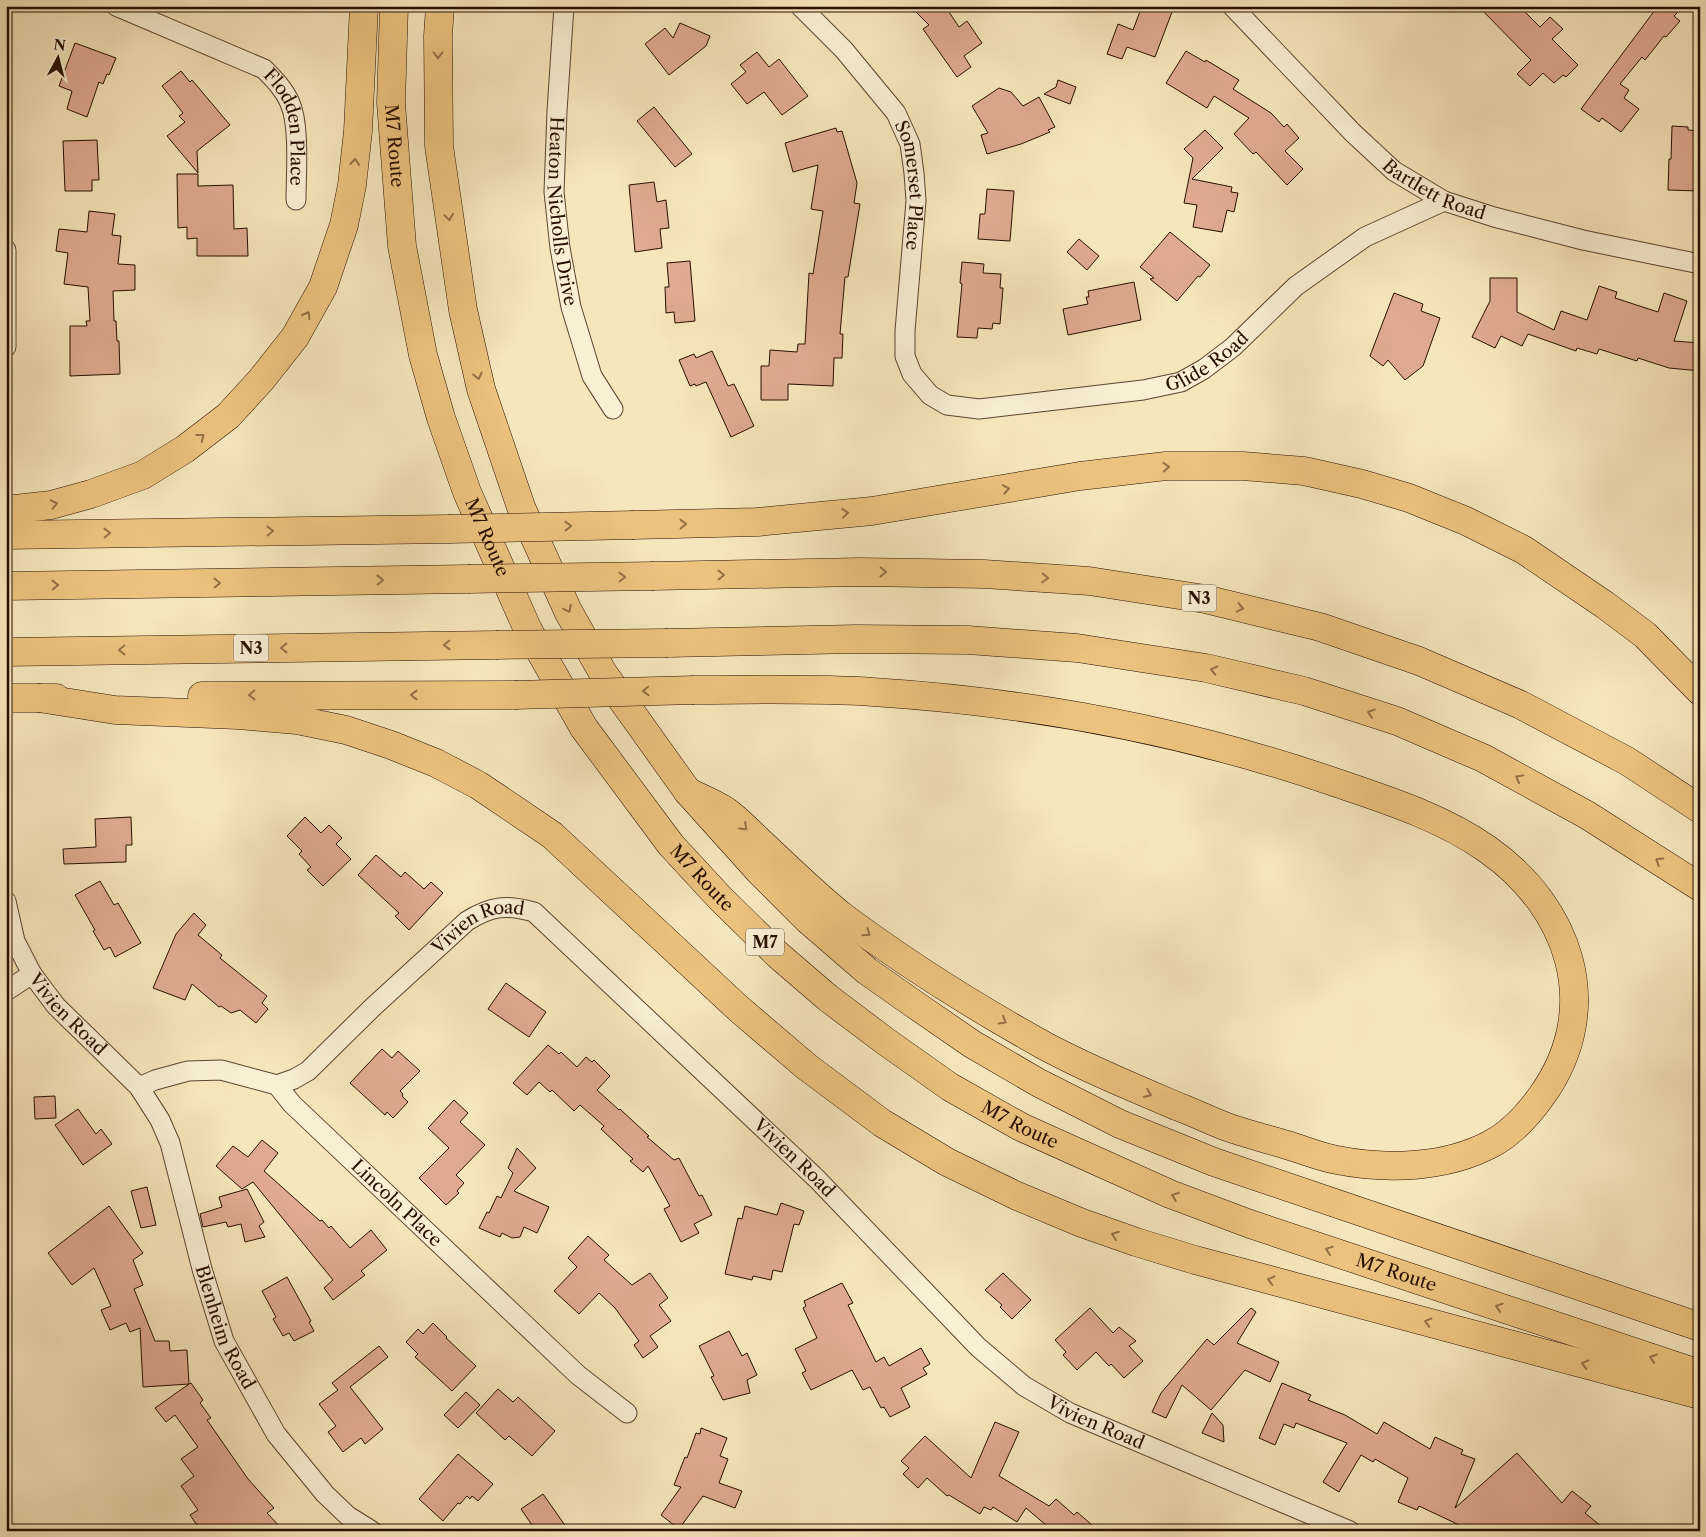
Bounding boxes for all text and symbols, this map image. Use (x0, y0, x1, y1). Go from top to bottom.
north arrow (32, 32, 82, 82)
text: N (52, 35, 67, 55)
one-way arrow (433, 52, 443, 59)
street label: Flodden Place (259, 64, 308, 186)
street label: M7 Route (380, 103, 408, 188)
street label: Heaton Nicholls Drive (542, 116, 582, 308)
street label: Somerset Place (890, 117, 927, 251)
street label: Bartlett Road (1378, 155, 1489, 225)
one-way arrow (349, 157, 360, 165)
one-way arrow (444, 212, 454, 221)
one-way arrow (301, 312, 311, 321)
street label: Glide Road (1164, 327, 1253, 396)
one-way arrow (472, 372, 483, 381)
one-way arrow (195, 434, 204, 442)
one-way arrow (1163, 461, 1171, 472)
one-way arrow (1001, 484, 1010, 494)
street label: M7 Route (460, 495, 514, 580)
one-way arrow (50, 499, 59, 509)
one-way arrow (841, 508, 849, 519)
one-way arrow (679, 518, 687, 529)
one-way arrow (564, 521, 572, 532)
one-way arrow (266, 526, 274, 536)
one-way arrow (104, 528, 112, 538)
one-way arrow (879, 567, 887, 578)
one-way arrow (717, 570, 725, 580)
one-way arrow (618, 572, 626, 582)
one-way arrow (1042, 572, 1050, 583)
one-way arrow (376, 575, 384, 585)
one-way arrow (214, 578, 222, 588)
one-way arrow (52, 580, 59, 590)
road number: N3 (1182, 584, 1216, 612)
one-way arrow (1236, 602, 1245, 613)
one-way arrow (562, 604, 572, 613)
road number: N3 (234, 634, 268, 661)
one-way arrow (443, 640, 451, 651)
one-way arrow (280, 643, 288, 653)
one-way arrow (118, 645, 126, 655)
one-way arrow (1209, 665, 1218, 676)
one-way arrow (641, 686, 649, 696)
one-way arrow (247, 690, 255, 700)
one-way arrow (410, 690, 418, 700)
one-way arrow (1367, 708, 1375, 718)
one-way arrow (1515, 774, 1524, 784)
one-way arrow (738, 821, 747, 830)
street label: M7 Route (665, 840, 738, 916)
one-way arrow (1655, 858, 1664, 867)
street label: Vivien Road (426, 896, 526, 959)
one-way arrow (861, 927, 871, 936)
road number: M7 (746, 929, 784, 956)
street label: Vivien Road (24, 968, 111, 1060)
one-way arrow (998, 1014, 1007, 1024)
one-way arrow (1143, 1087, 1152, 1098)
street label: M7 Route (978, 1096, 1062, 1153)
street label: Vivien Road (748, 1113, 839, 1202)
street label: Lincoln Place (347, 1155, 447, 1251)
one-way arrow (1171, 1192, 1180, 1202)
one-way arrow (1111, 1231, 1120, 1241)
one-way arrow (1325, 1246, 1333, 1256)
street label: M7 Route (1353, 1249, 1439, 1296)
street label: Blenheim Road (190, 1263, 260, 1393)
one-way arrow (1268, 1276, 1276, 1286)
one-way arrow (1496, 1303, 1504, 1313)
one-way arrow (1424, 1318, 1433, 1328)
one-way arrow (1650, 1354, 1658, 1364)
one-way arrow (1581, 1360, 1590, 1370)
street label: Vivien Road (1042, 1391, 1148, 1454)

